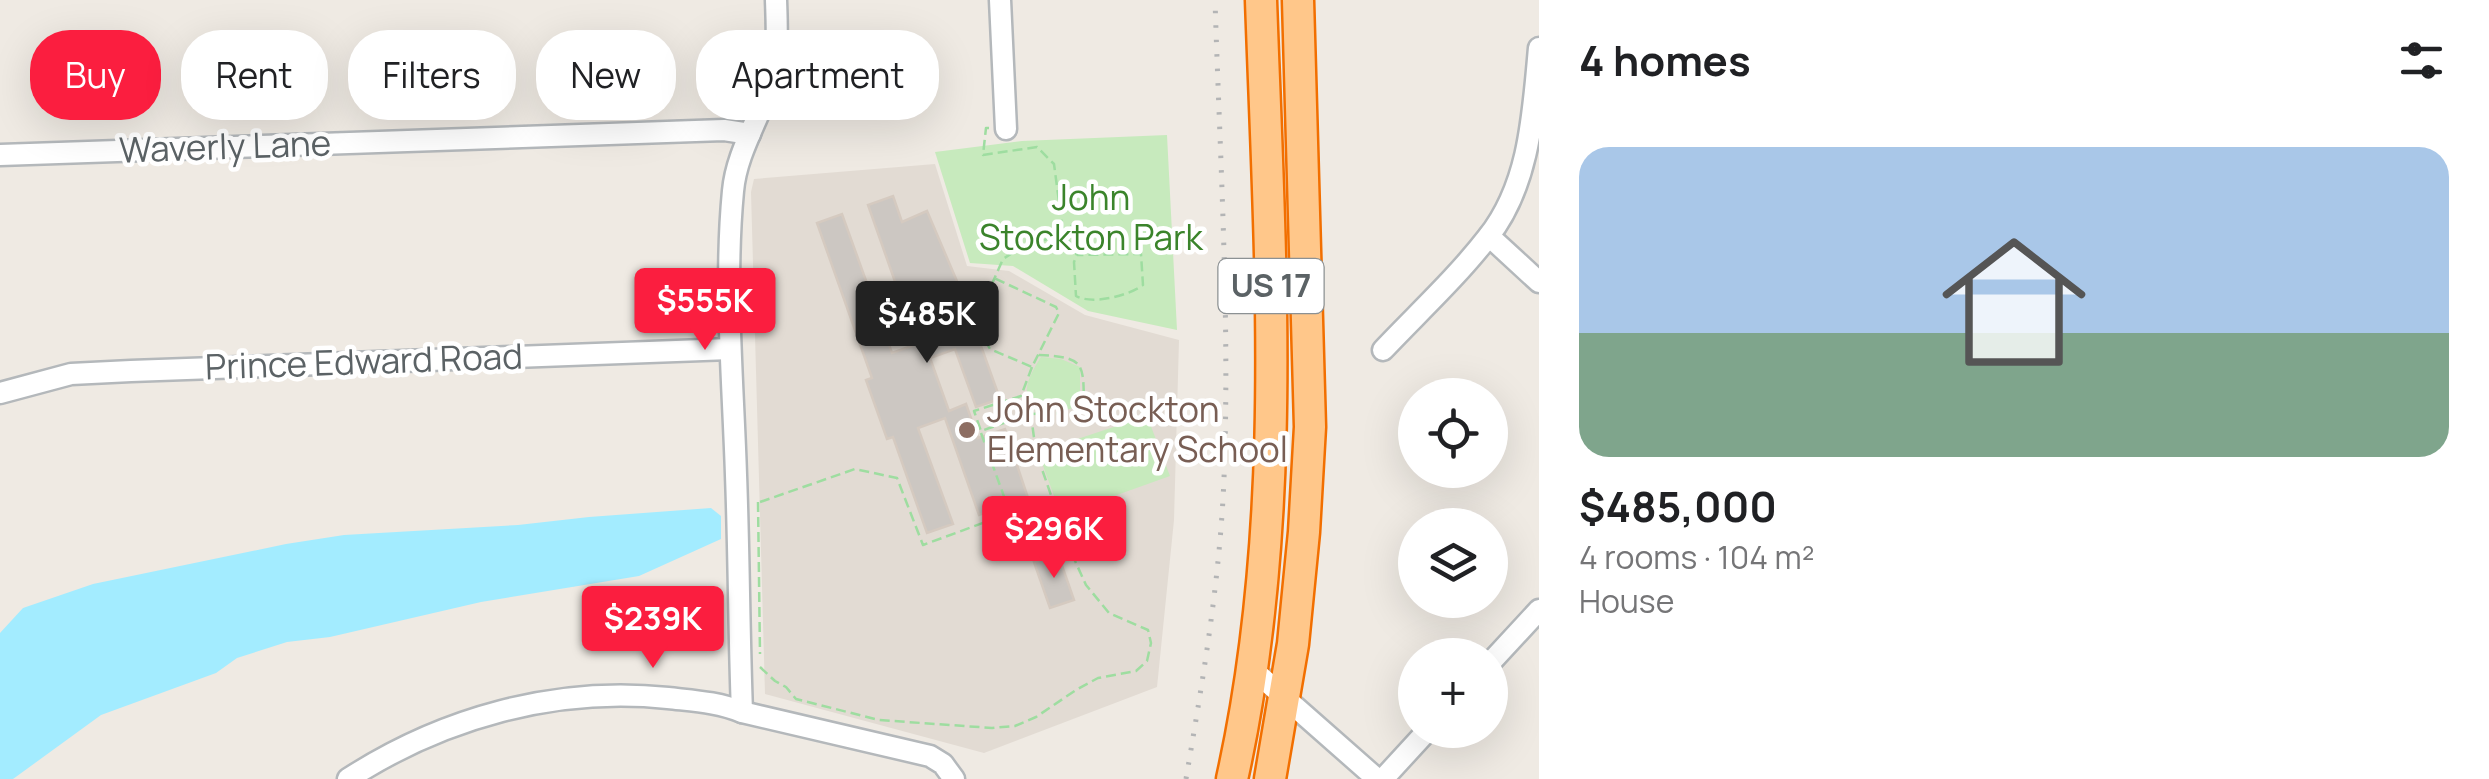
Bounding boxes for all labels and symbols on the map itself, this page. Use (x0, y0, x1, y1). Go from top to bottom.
street label: Waverly Lane (118, 118, 332, 174)
park label: John Stockton Park (979, 173, 1205, 261)
road number: US 17 (1218, 259, 1324, 313)
pin: $555K (635, 268, 775, 353)
pin: $485K (857, 281, 997, 366)
street label: Prince Edward Road (204, 331, 524, 391)
place label: John Stockton Elementary School (987, 385, 1288, 473)
marker: John Stockton Elementary School (956, 419, 978, 441)
pin: $296K (984, 496, 1124, 581)
pin: $239K (583, 586, 723, 671)

